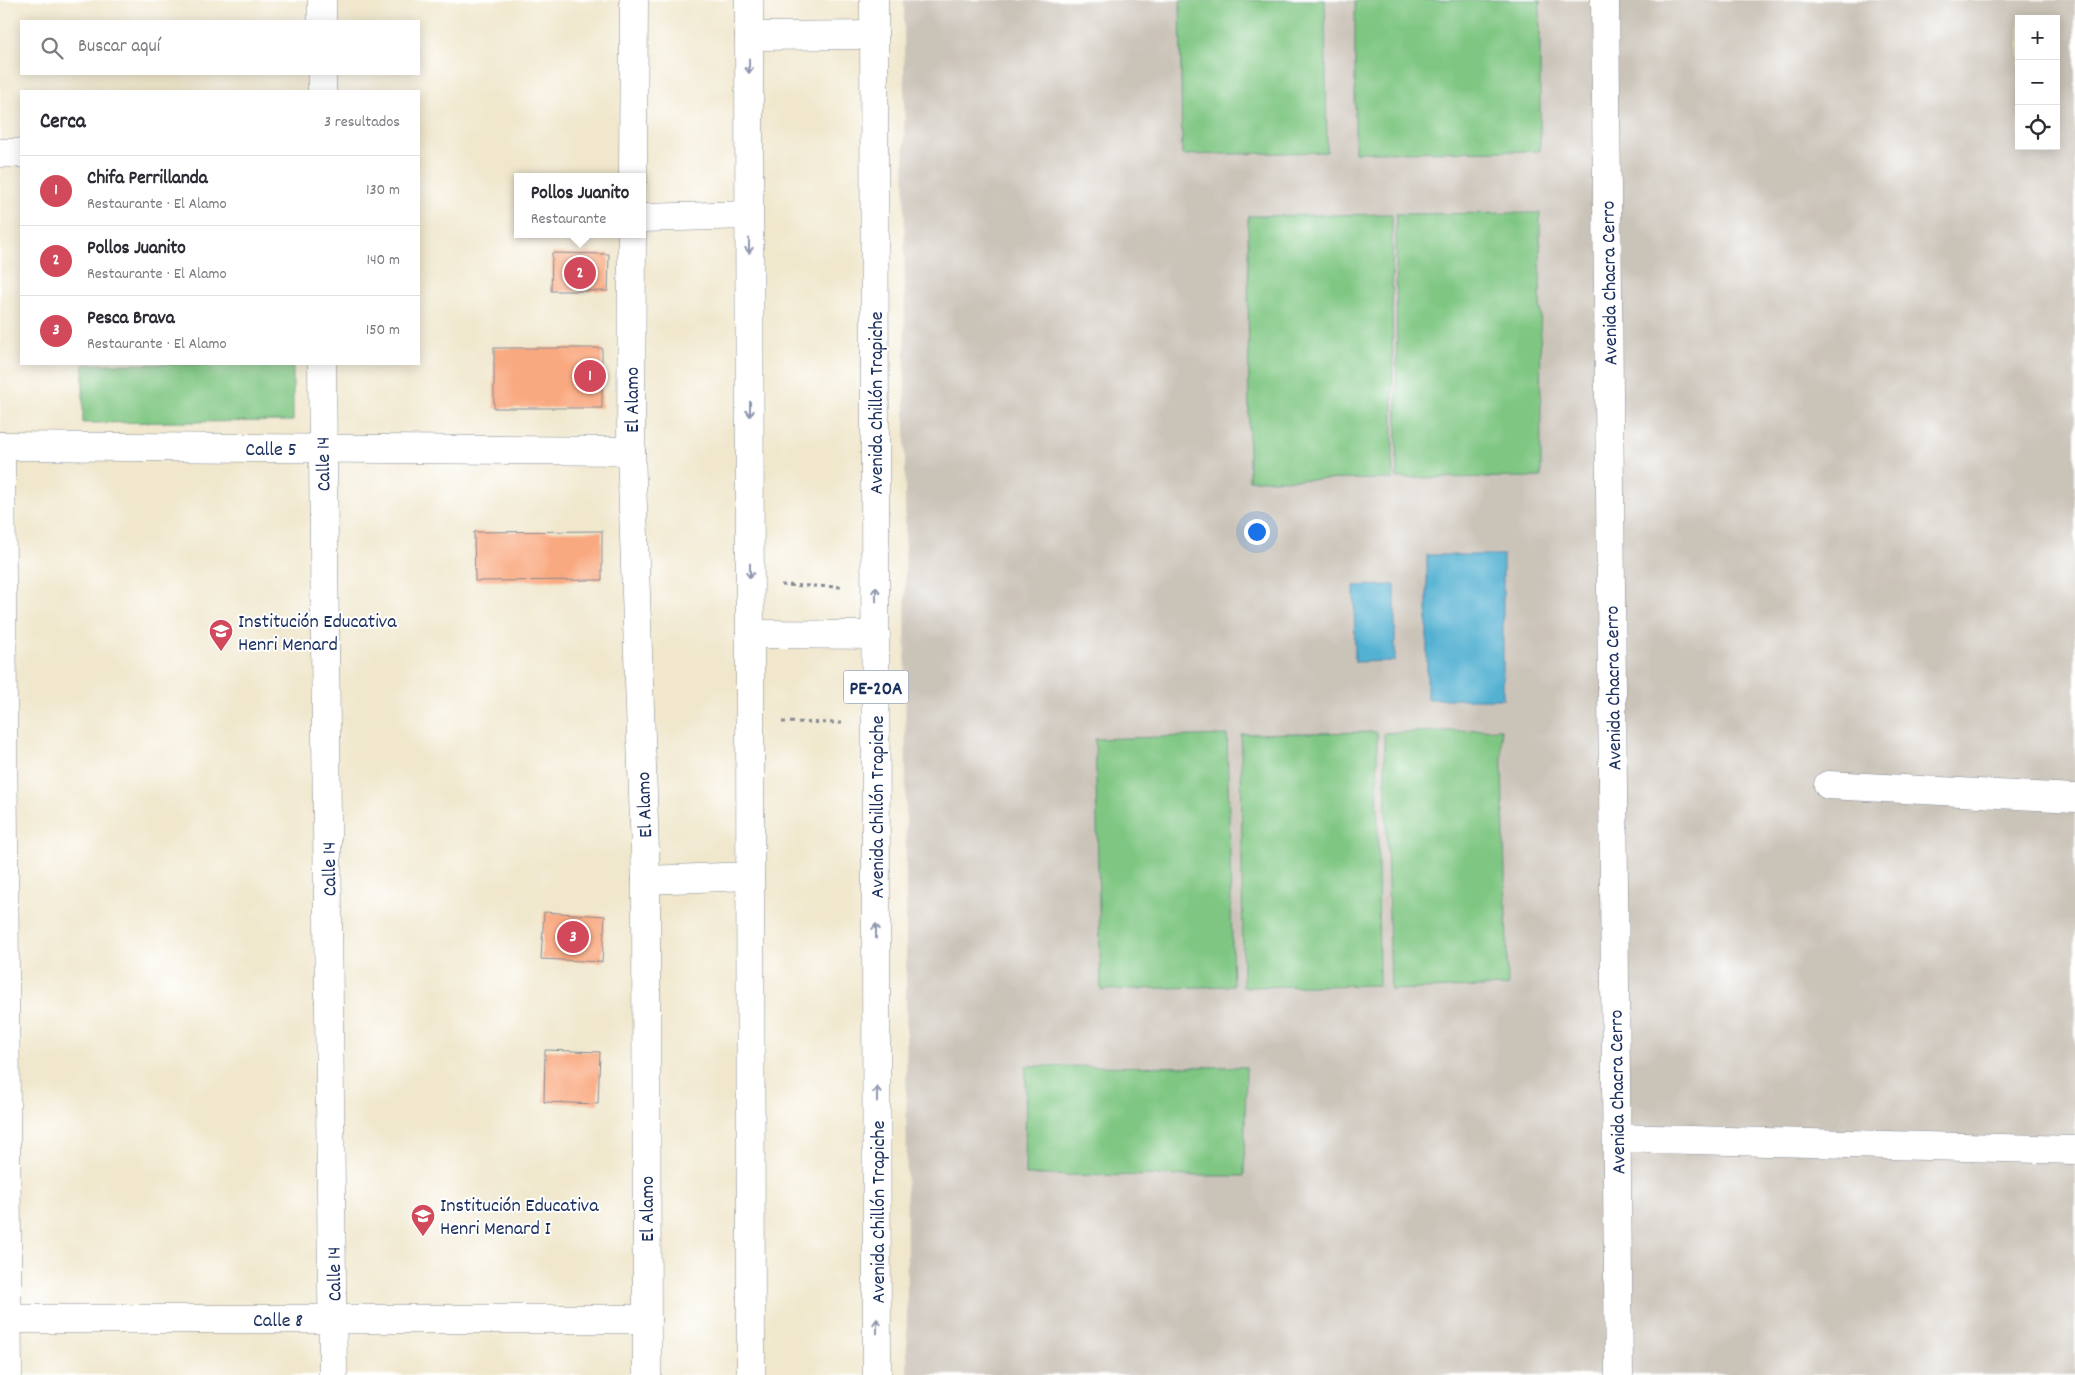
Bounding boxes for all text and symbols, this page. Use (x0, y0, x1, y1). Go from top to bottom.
map controls (2015, 15, 2060, 150)
button: + (2015, 15, 2060, 60)
search box (20, 20, 420, 75)
icon: search (38, 34, 66, 62)
text: Buscar aquí (78, 34, 160, 61)
one-way arrow (744, 58, 754, 74)
button: − (2015, 60, 2060, 105)
button: locate (2015, 105, 2060, 150)
text: Cerca (40, 108, 86, 138)
text: 3 resultados (324, 111, 400, 134)
text: Chifa Perrillanda (87, 166, 208, 193)
popup (514, 173, 646, 238)
text: 1 (54, 179, 58, 202)
text: 130 m (366, 179, 400, 202)
text: Pollos Juanito (531, 181, 629, 208)
text: Restaurante · El Alamo (87, 193, 227, 216)
street label: Avenida Chacra Cerro (1596, 200, 1626, 365)
text: Restaurante (531, 208, 606, 231)
text: Pollos Juanito (87, 236, 186, 263)
one-way arrow (744, 238, 754, 254)
text: 2 (53, 249, 60, 272)
text: 140 m (366, 249, 400, 272)
pin: 2 (564, 254, 596, 292)
text: Restaurante · El Alamo (87, 263, 227, 286)
text: Pesca Brava (87, 306, 175, 333)
street label: Avenida Chillón Trapiche (864, 311, 892, 494)
text: 3 (52, 319, 60, 342)
text: 150 m (366, 319, 400, 342)
text: Restaurante · El Alamo (87, 333, 227, 356)
pin: 1 (574, 357, 606, 395)
street label: El Alamo (620, 367, 648, 433)
one-way arrow (745, 400, 755, 416)
street label: Calle 14 (311, 436, 339, 492)
street label: Calle 5 (245, 437, 297, 465)
your location (1244, 519, 1270, 545)
one-way arrow (745, 562, 755, 579)
one-way arrow (871, 586, 880, 602)
street label: Avenida Chacra Cerro (1600, 605, 1630, 770)
place label: Institución Educativa Henri Menard (238, 609, 397, 660)
school or university icon: Institución Educativa Henri Menard (208, 618, 234, 652)
road number: PE-20A (844, 670, 908, 704)
street label: Avenida Chillón Trapiche (865, 715, 893, 898)
street label: El Alamo (631, 771, 661, 838)
street label: Calle 14 (317, 841, 345, 897)
pin: 3 (557, 918, 589, 956)
one-way arrow (872, 924, 881, 940)
street label: Avenida Chacra Cerro (1604, 1009, 1634, 1174)
one-way arrow (872, 1086, 882, 1102)
street label: Avenida Chillón Trapiche (866, 1120, 894, 1303)
street label: El Alamo (635, 1176, 663, 1242)
place label: Institución Educativa Henri Menard I (440, 1193, 599, 1244)
school or university icon: Institución Educativa Henri Menard I (410, 1203, 436, 1237)
street label: Calle 14 (322, 1246, 350, 1302)
street label: Calle 8 (253, 1308, 303, 1336)
one-way arrow (872, 1319, 882, 1335)

